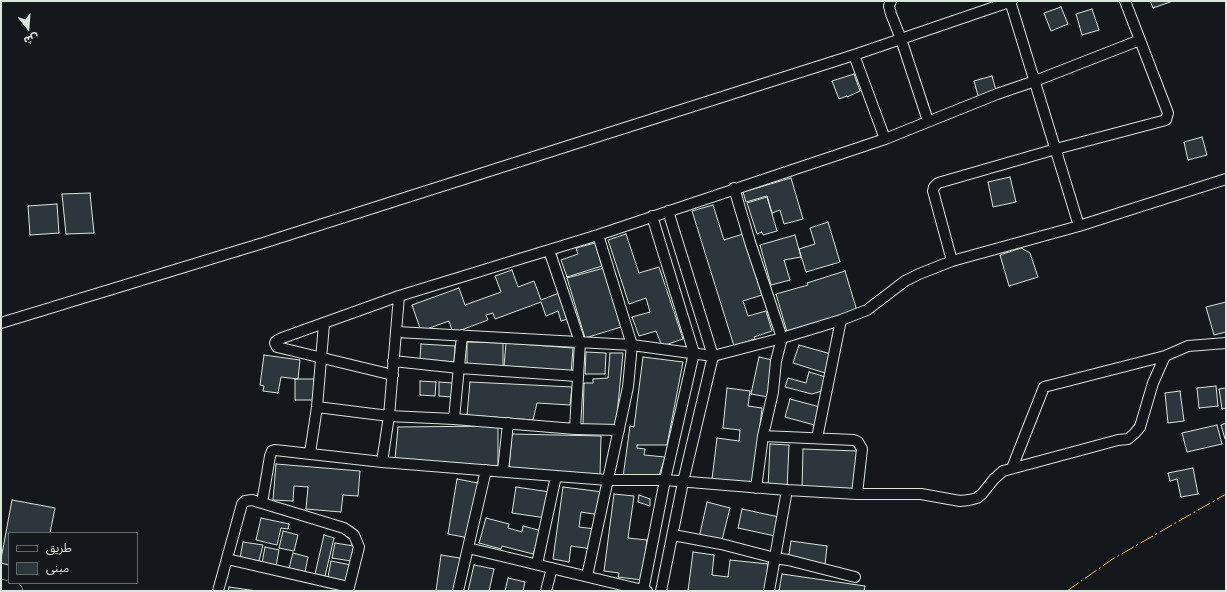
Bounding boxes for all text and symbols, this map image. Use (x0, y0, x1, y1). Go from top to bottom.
north arrow (8, 8, 48, 48)
text: ش (22, 30, 41, 49)
legend (8, 532, 138, 584)
text: طريق (46, 539, 72, 556)
text: مبنى (46, 559, 69, 576)

